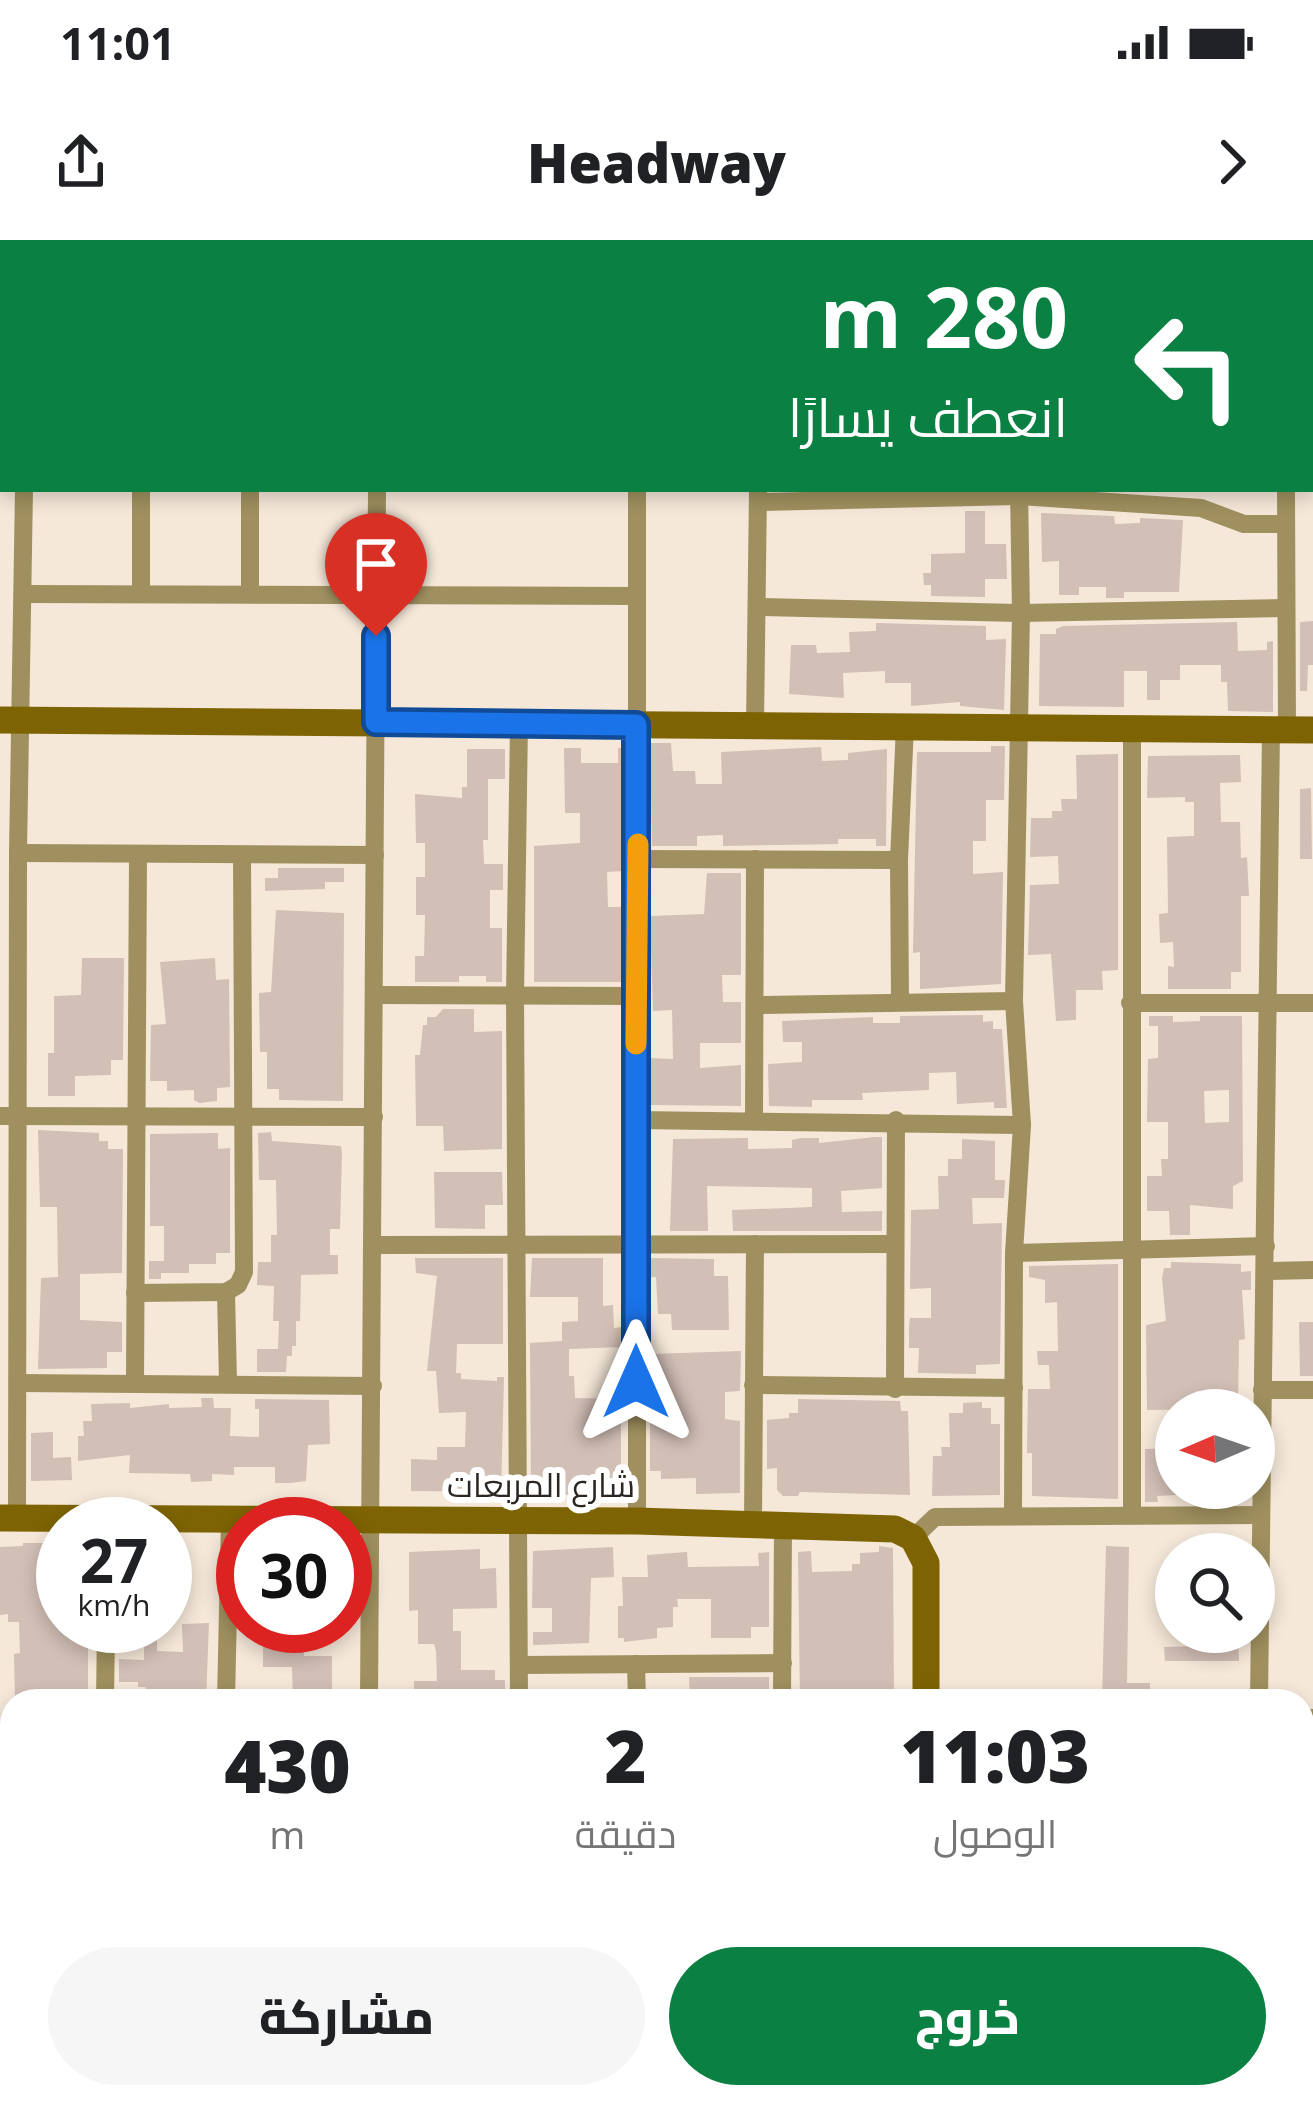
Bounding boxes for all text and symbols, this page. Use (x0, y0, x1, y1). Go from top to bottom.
text: 11:01 (60, 12, 176, 73)
text: Headway (527, 125, 786, 199)
icon: share (48, 129, 114, 195)
icon: forward (1199, 129, 1265, 195)
text: 280 m (820, 258, 1068, 373)
icon: left (1110, 288, 1266, 444)
text: انعطف يسارًا (788, 379, 1068, 453)
pin (325, 513, 427, 636)
icon: arrive (343, 531, 409, 597)
position arrow (573, 1319, 699, 1445)
north arrow (1155, 1389, 1275, 1509)
map controls (1155, 1389, 1275, 1653)
street label: شارع المربعات (447, 1462, 635, 1508)
speed limit sign: 30 (216, 1497, 372, 1653)
text: 27 (80, 1519, 148, 1601)
button: search (1155, 1533, 1275, 1653)
text: km/h (78, 1584, 150, 1625)
text: 2 (604, 1706, 647, 1804)
text: 11:03 (900, 1706, 1090, 1804)
text: 430 (224, 1716, 351, 1814)
text: دقيقة (575, 1806, 676, 1859)
text: الوصول (933, 1806, 1057, 1859)
text: m (269, 1807, 305, 1860)
button: مشاركة (48, 1947, 645, 2085)
button: خروج (669, 1947, 1266, 2085)

